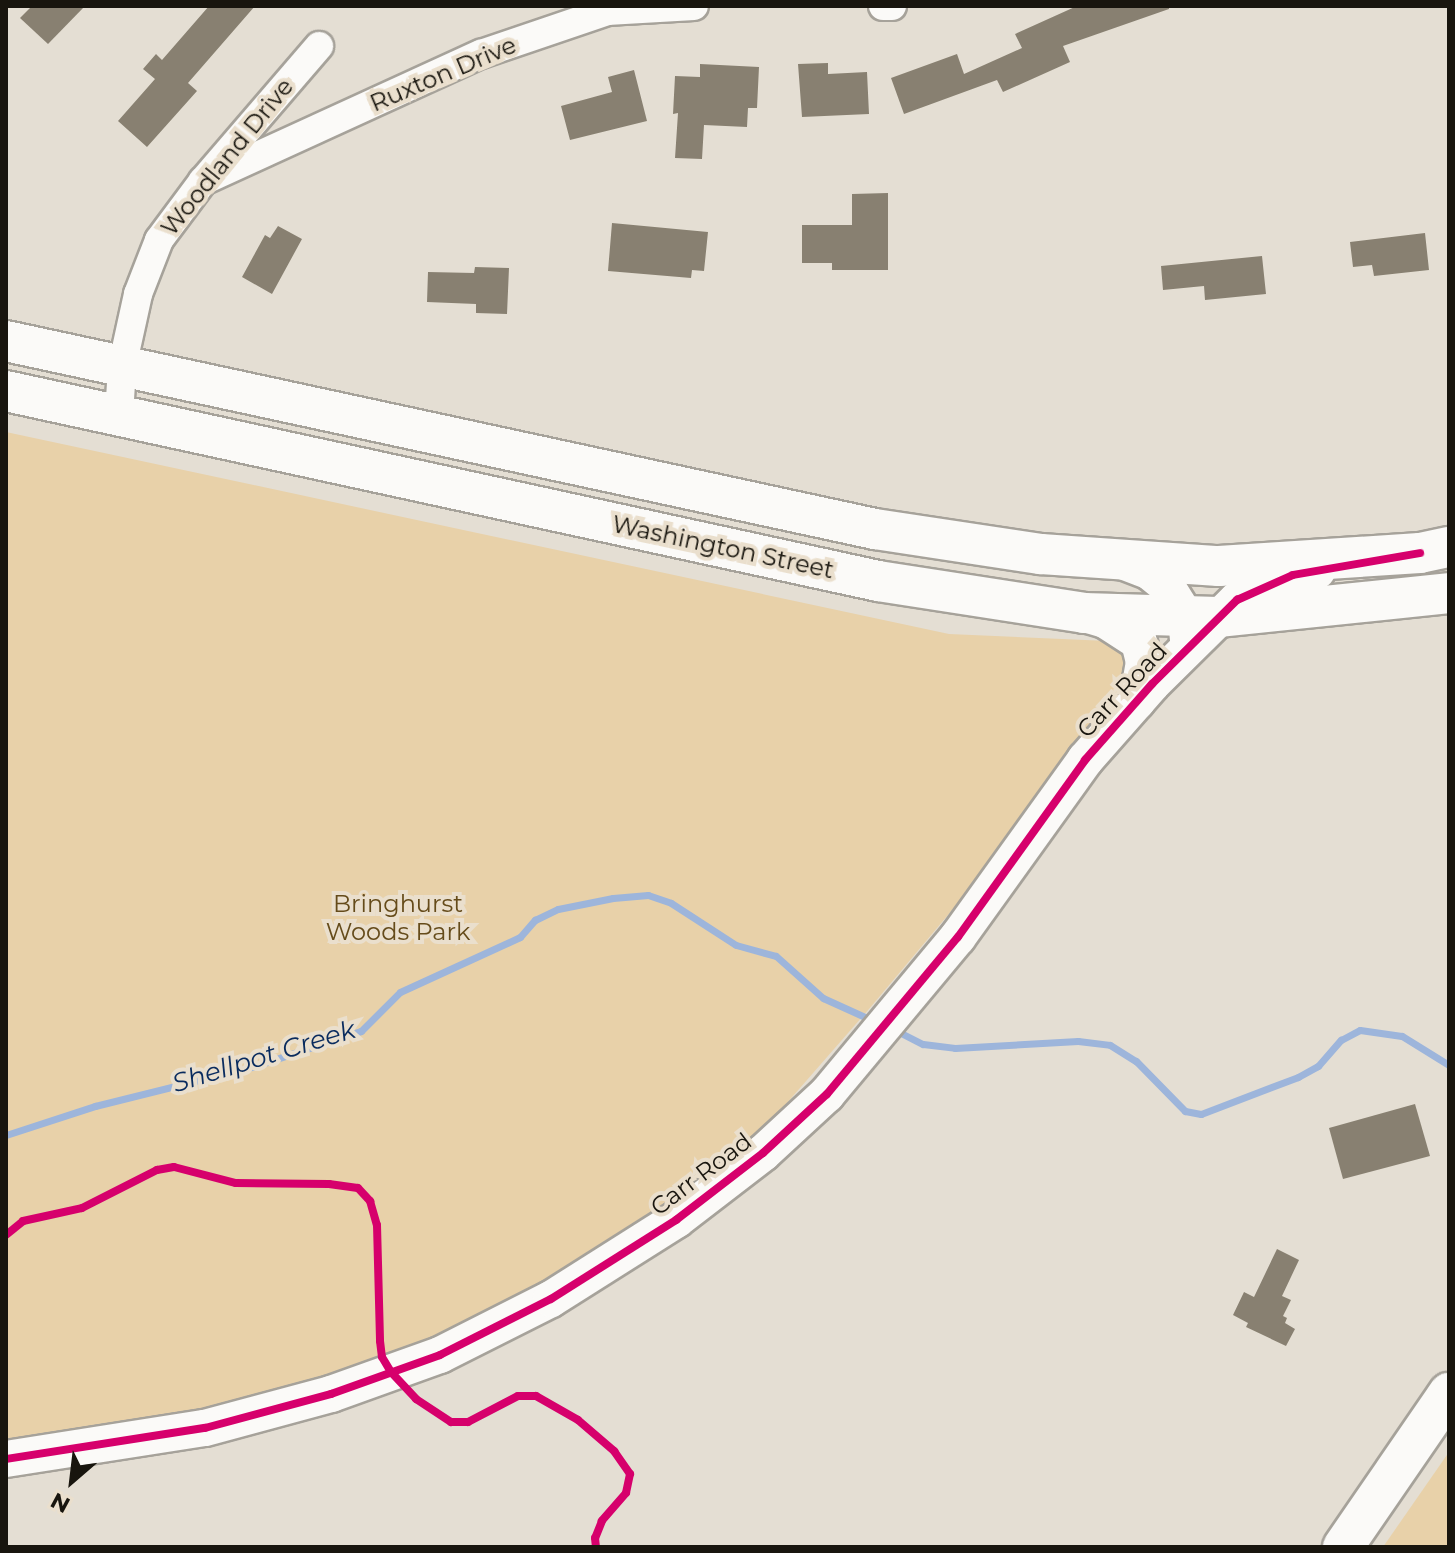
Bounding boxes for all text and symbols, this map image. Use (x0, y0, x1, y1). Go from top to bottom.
street label: Ruxton Drive (366, 30, 520, 118)
street label: Woodland Drive (155, 73, 299, 241)
street label: Washington Street (609, 509, 837, 585)
street label: Carr Road (1071, 637, 1173, 743)
park label: Bringhurst Woods Park (326, 890, 470, 946)
water label: Shellpot Creek (168, 1014, 360, 1100)
street label: Carr Road (645, 1127, 757, 1221)
north arrow (32, 1441, 112, 1521)
text: N (46, 1487, 75, 1519)

